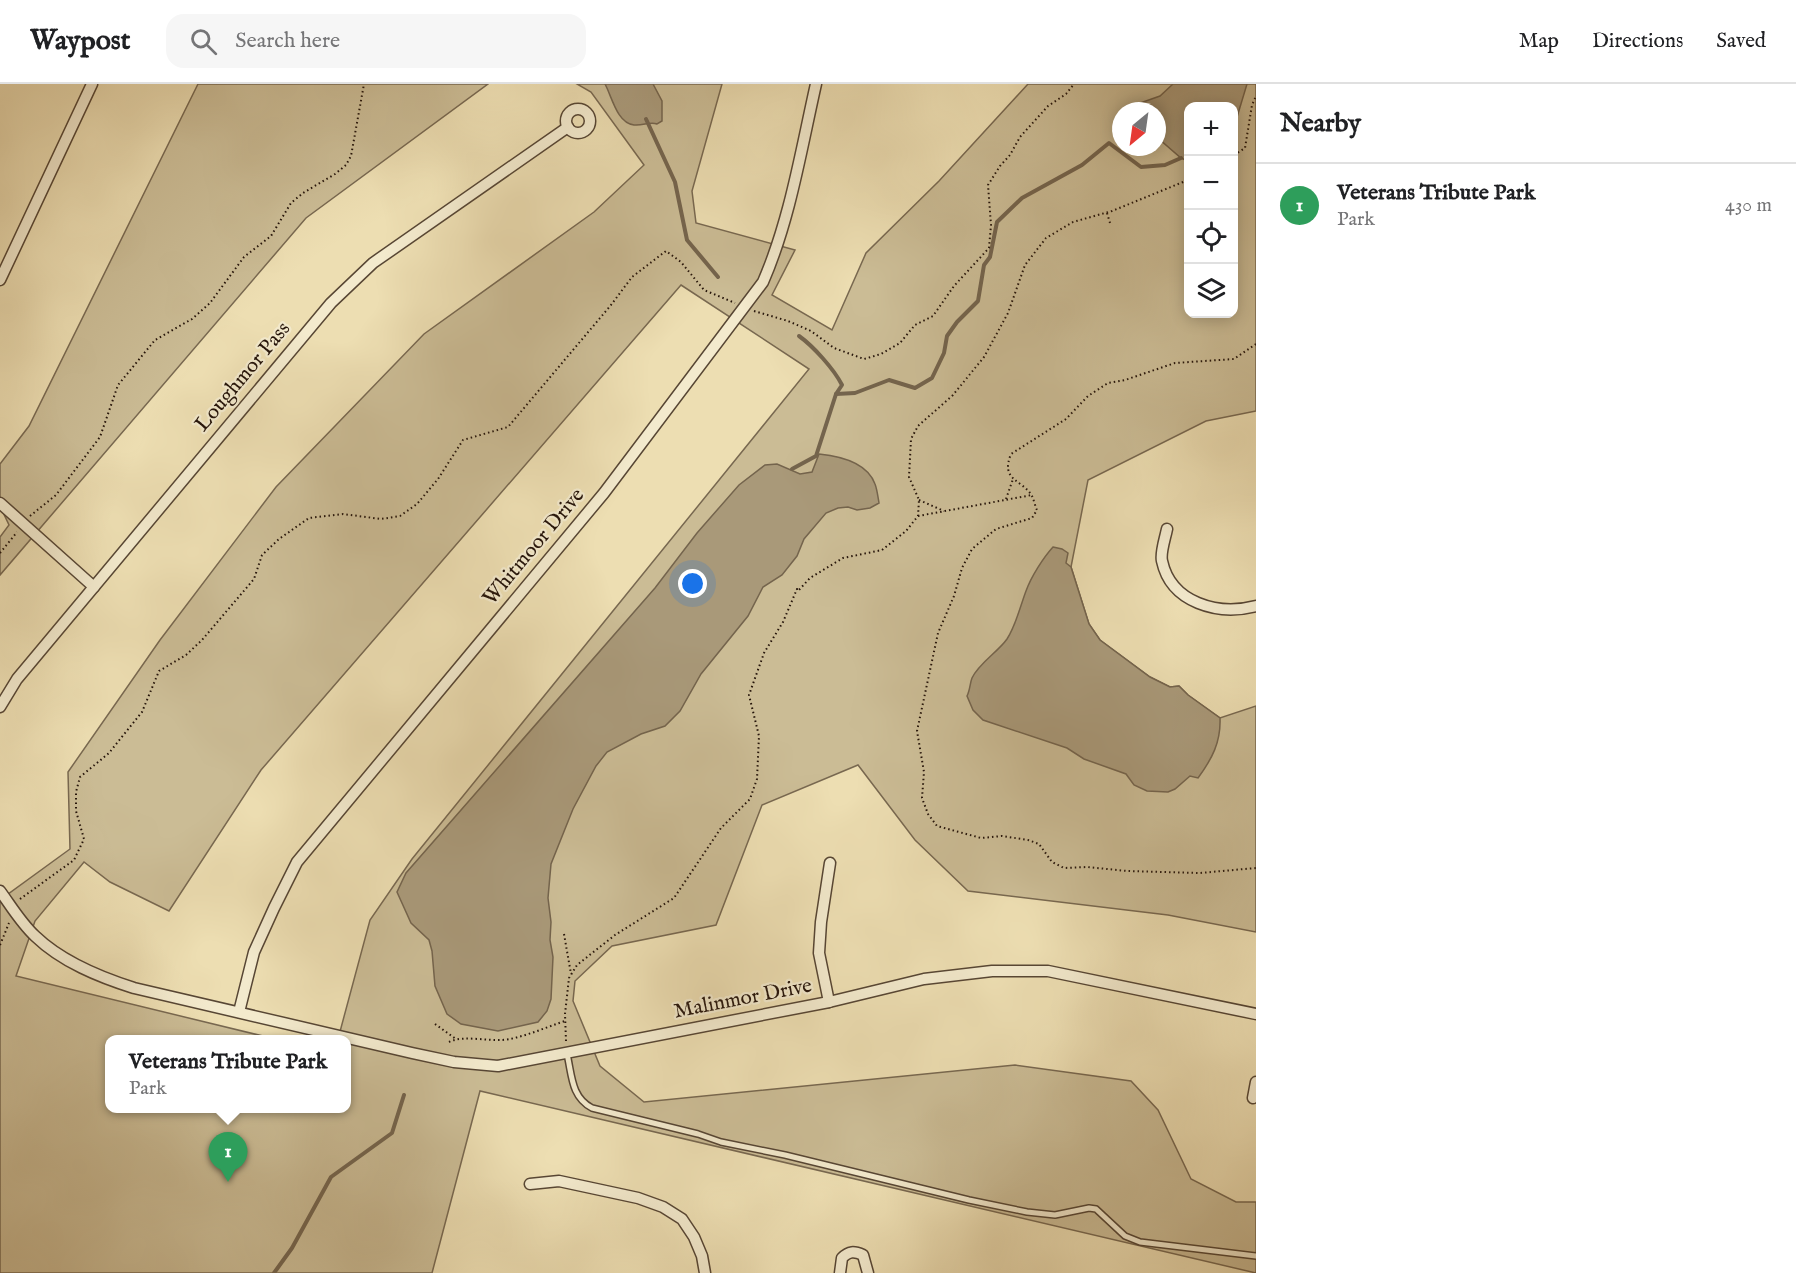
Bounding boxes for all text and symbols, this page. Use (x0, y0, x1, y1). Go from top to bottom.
search box (166, 14, 586, 68)
text: Waypost (30, 24, 130, 59)
icon: search (187, 25, 220, 58)
text: Search here (235, 27, 340, 55)
text: Map (1519, 28, 1559, 55)
text: Directions (1592, 28, 1683, 55)
text: Saved (1716, 28, 1766, 55)
north arrow (1112, 102, 1166, 156)
map controls (1184, 102, 1238, 318)
button: + (1184, 102, 1238, 156)
text: Nearby (1280, 107, 1361, 140)
button: − (1184, 156, 1238, 210)
text: Veterans Tribute Park (1337, 179, 1535, 207)
text: 1 (1296, 193, 1303, 218)
text: 430 m (1725, 193, 1772, 218)
text: Park (1337, 207, 1375, 232)
button: locate (1184, 210, 1238, 264)
button: layers (1184, 264, 1238, 318)
street label: Loughmor Pass (189, 316, 297, 438)
street label: Whitmoor Drive (477, 483, 591, 611)
your location (678, 569, 707, 598)
street label: Malinmor Drive (672, 972, 815, 1026)
popup (105, 1035, 351, 1113)
text: Veterans Tribute Park (129, 1048, 327, 1076)
text: Park (129, 1076, 167, 1101)
pin: 1 (208, 1132, 248, 1182)

